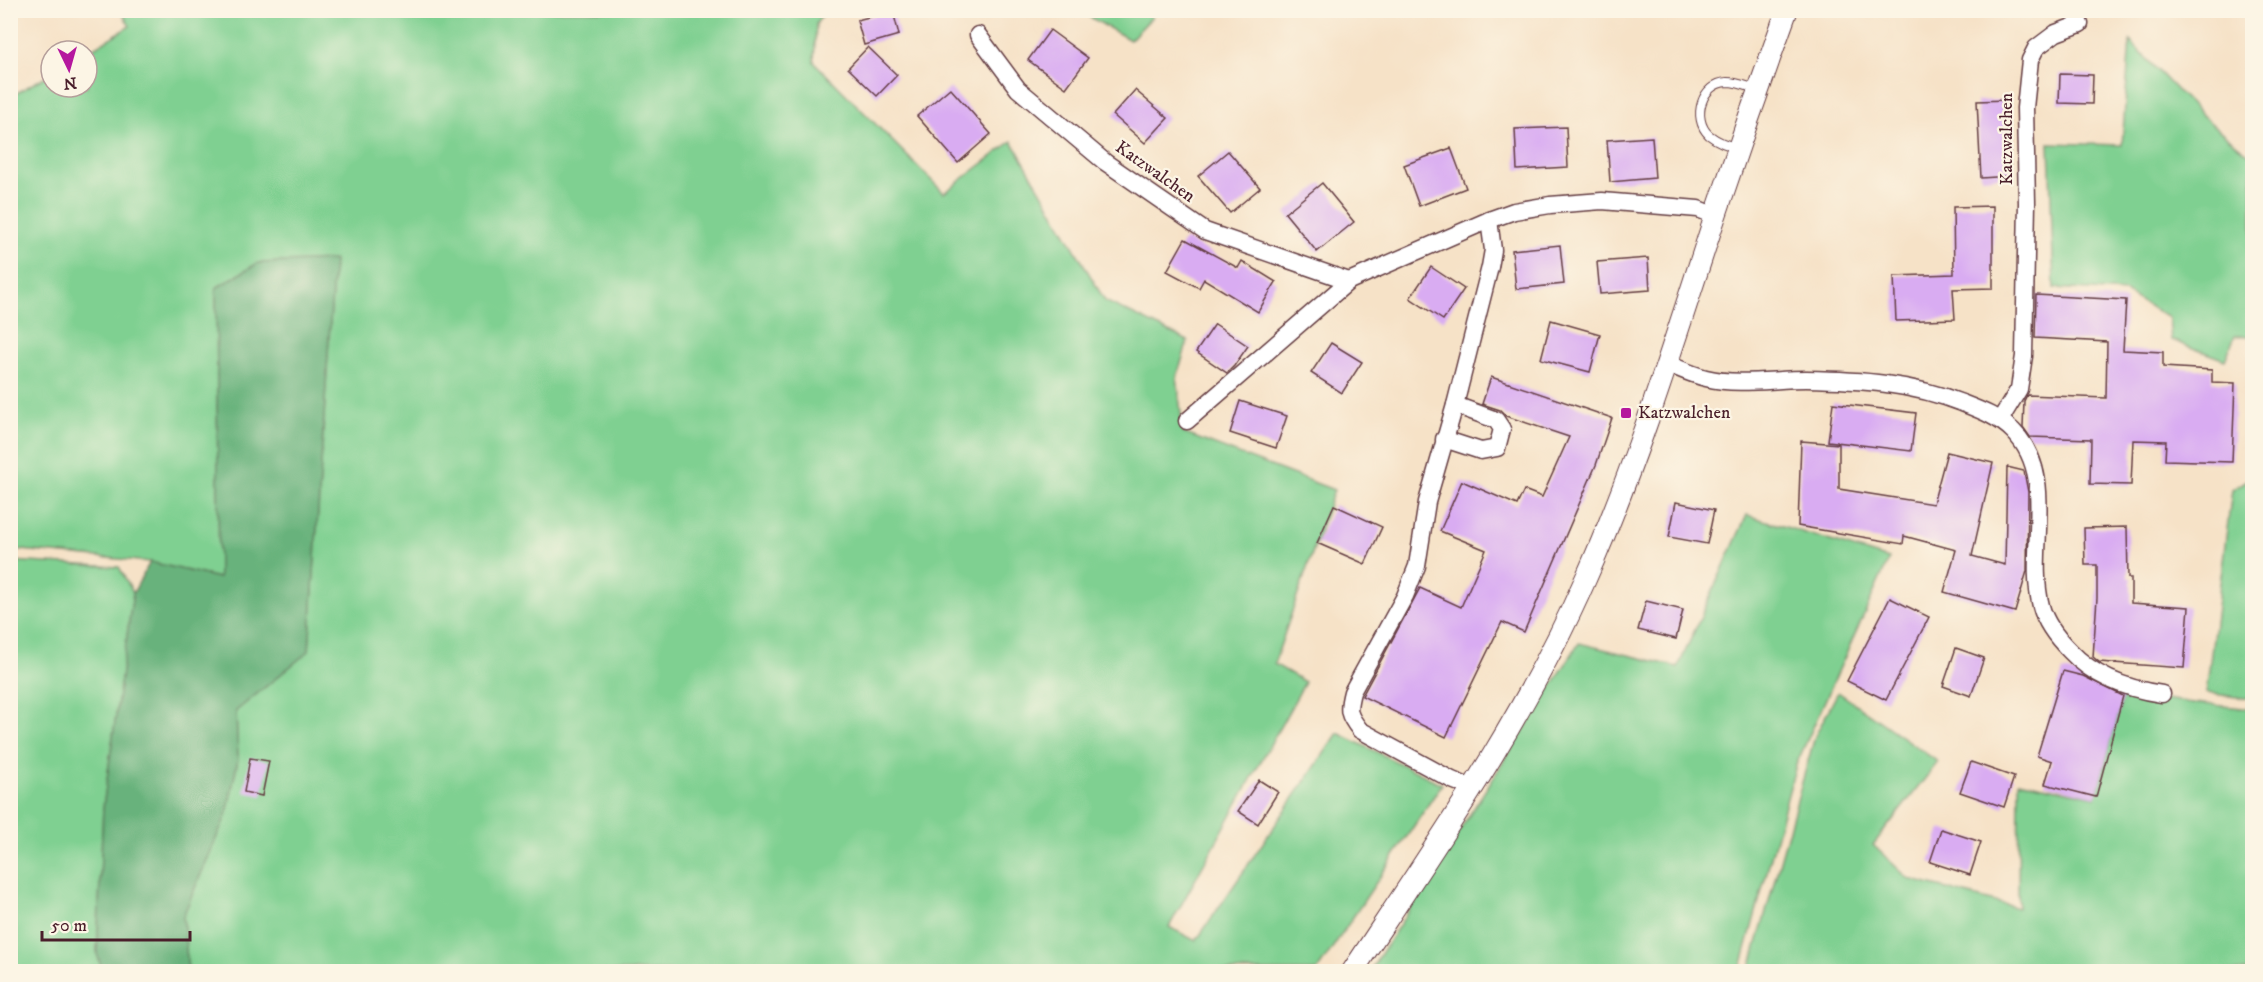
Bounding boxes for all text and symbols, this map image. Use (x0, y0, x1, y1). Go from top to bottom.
north arrow (39, 39, 99, 99)
text: N (63, 72, 78, 93)
street label: Katzwalchen (1996, 92, 2018, 185)
street label: Katzwalchen (1111, 137, 1200, 208)
place label: Katzwalchen (1638, 402, 1731, 424)
marker: Katzwalchen (1619, 406, 1633, 420)
scale bar (42, 904, 190, 942)
text: 50 m (51, 915, 87, 937)

